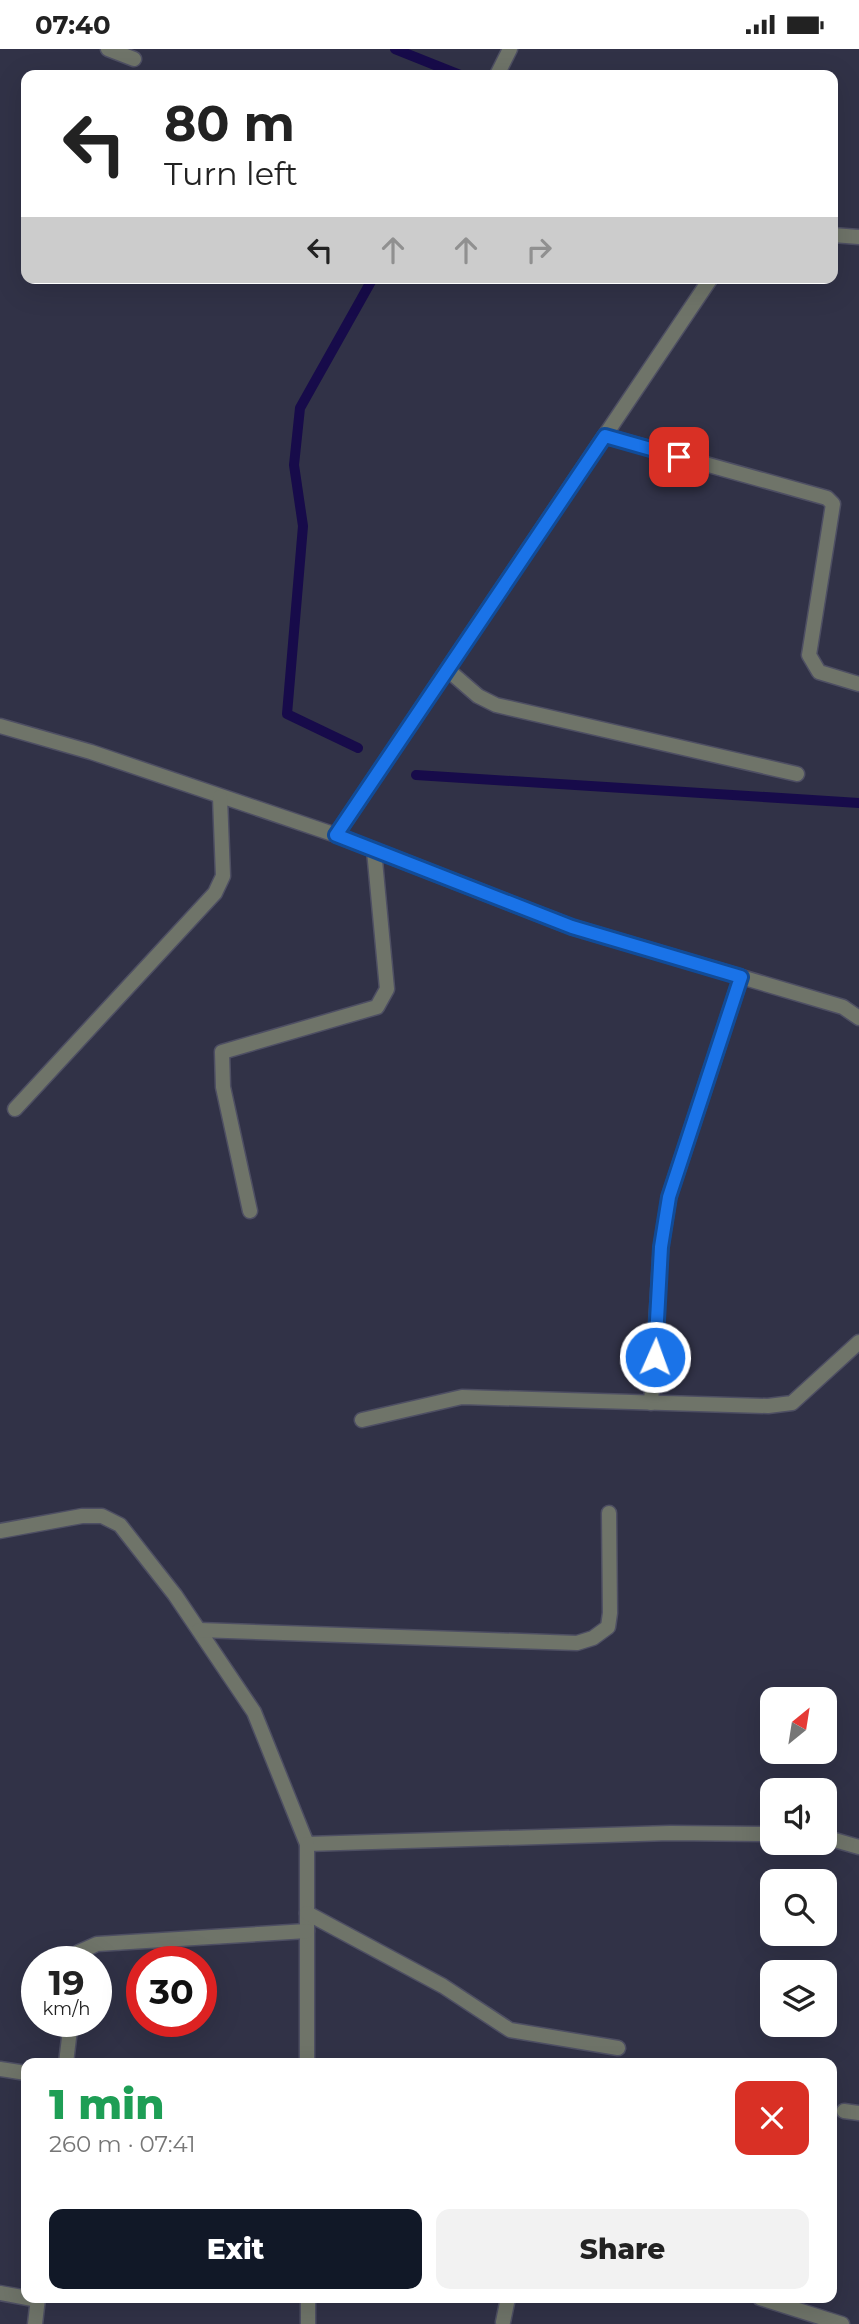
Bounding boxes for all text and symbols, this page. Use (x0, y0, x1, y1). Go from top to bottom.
text: 07:40 (35, 9, 111, 41)
text: 80 m (164, 94, 295, 153)
icon: left (49, 98, 140, 189)
text: Turn left (164, 154, 298, 193)
icon: left (301, 231, 339, 269)
icon: ahead (374, 231, 412, 269)
icon: ahead (447, 231, 485, 269)
icon: right (520, 231, 558, 269)
pin (649, 427, 709, 487)
icon: arrive (660, 438, 698, 476)
position arrow (618, 1320, 692, 1394)
north arrow (760, 1687, 836, 1764)
map controls (760, 1687, 837, 2037)
button: sound (760, 1778, 837, 1855)
button: search (760, 1869, 837, 1946)
speed limit sign: 30 (126, 1946, 217, 2037)
button: layers (760, 1960, 837, 2037)
text: 19 (48, 1961, 85, 2004)
text: km/h (42, 1998, 91, 2020)
text: 1 min (49, 2078, 165, 2130)
button: close (735, 2081, 809, 2155)
text: 260 m · 07:41 (49, 2130, 195, 2158)
button: Exit (49, 2209, 422, 2289)
button: Share (436, 2209, 809, 2289)

